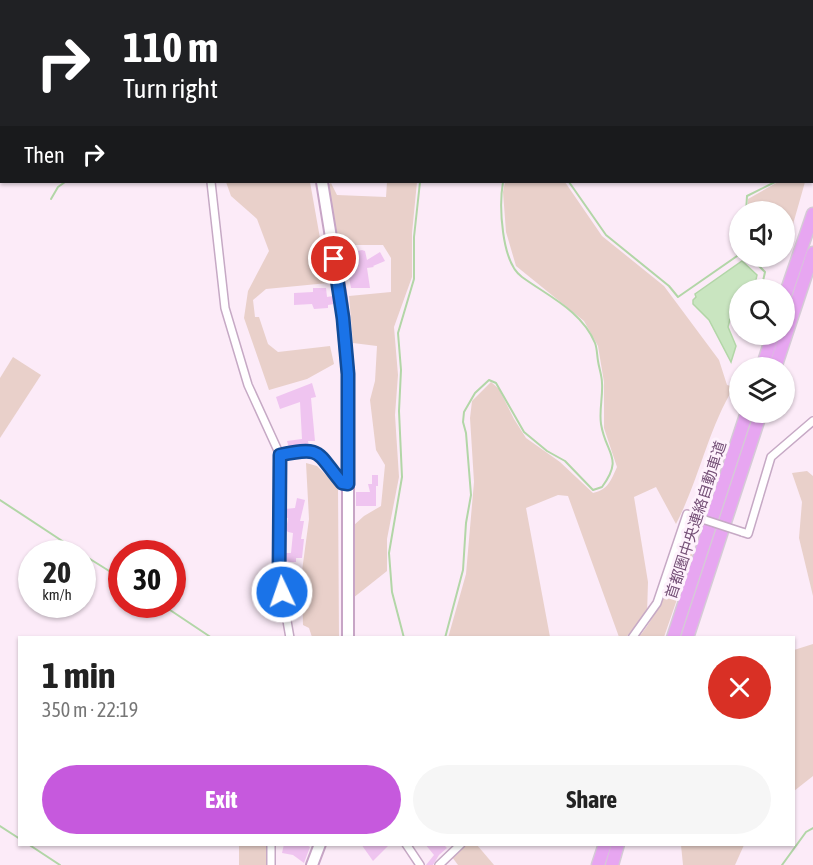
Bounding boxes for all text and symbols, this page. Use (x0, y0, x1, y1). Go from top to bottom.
text: 110 m (123, 23, 218, 71)
icon: right (24, 24, 102, 102)
text: Turn right (123, 73, 218, 104)
icon: right (77, 138, 110, 171)
text: Then (24, 142, 65, 168)
map controls (729, 201, 795, 423)
button: sound (729, 201, 795, 267)
pin (308, 233, 359, 284)
icon: arrive (317, 242, 350, 275)
button: search (729, 279, 795, 345)
button: layers (729, 357, 795, 423)
street label: 首都圏中央連絡自動車道 (662, 439, 729, 601)
speed limit sign: 30 (108, 540, 186, 618)
text: 20 (43, 555, 71, 589)
position arrow (250, 560, 314, 624)
text: km/h (42, 586, 72, 603)
text: 1 min (42, 654, 116, 696)
button: close (708, 656, 771, 719)
text: 350 m · 22:19 (42, 698, 138, 721)
button: Exit (42, 765, 401, 834)
button: Share (413, 765, 771, 834)

